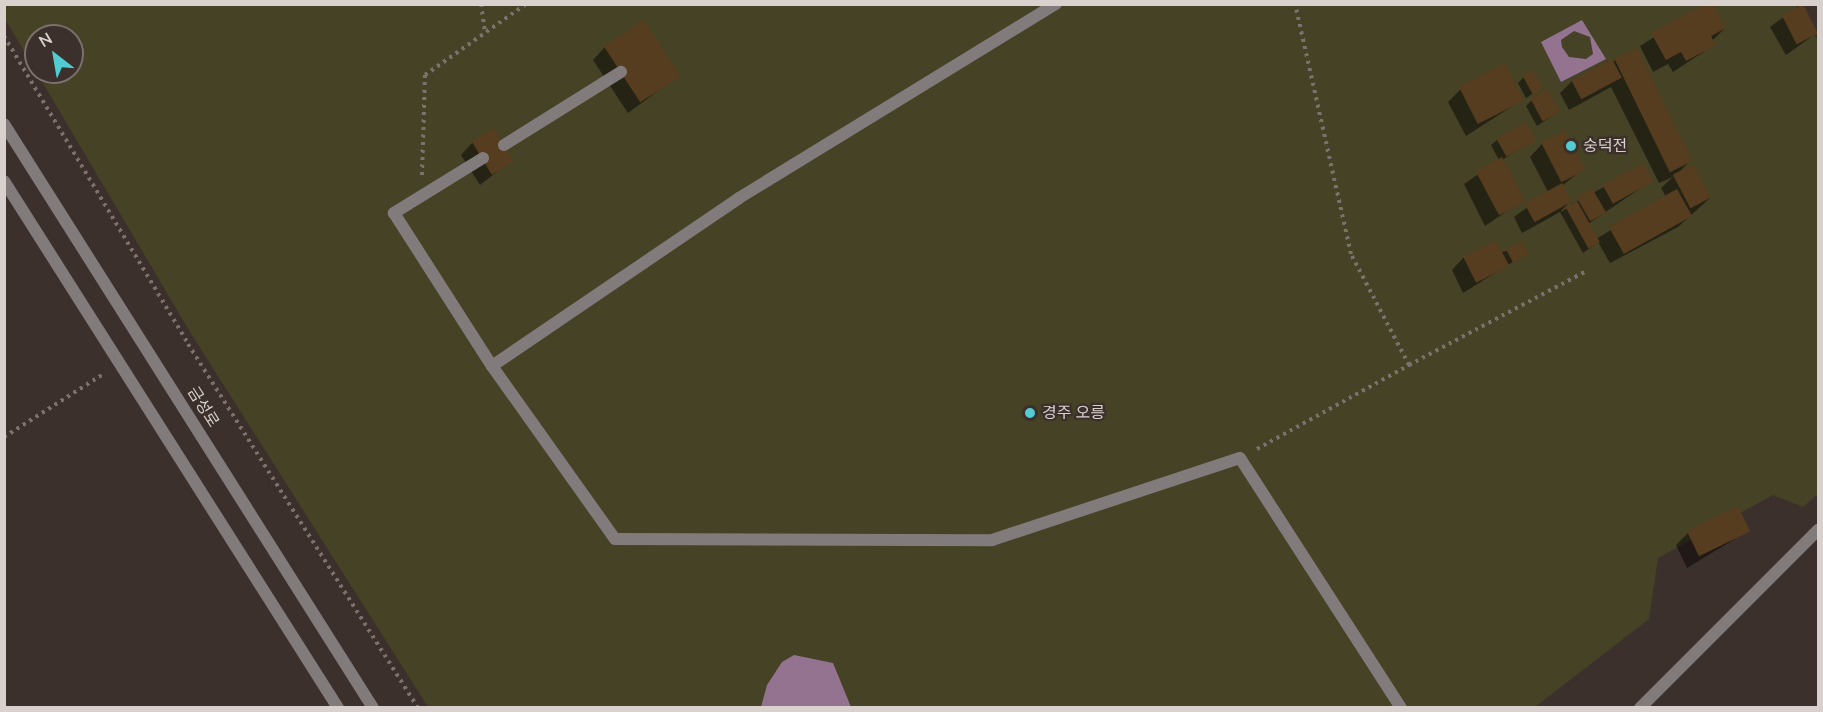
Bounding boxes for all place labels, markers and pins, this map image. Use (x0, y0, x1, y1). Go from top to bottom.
place label: 숭덕전 (1583, 136, 1627, 156)
marker: 숭덕전 (1564, 139, 1578, 153)
place label: 경주 오릉 (1042, 403, 1105, 423)
marker: 경주 오릉 (1023, 406, 1037, 420)

